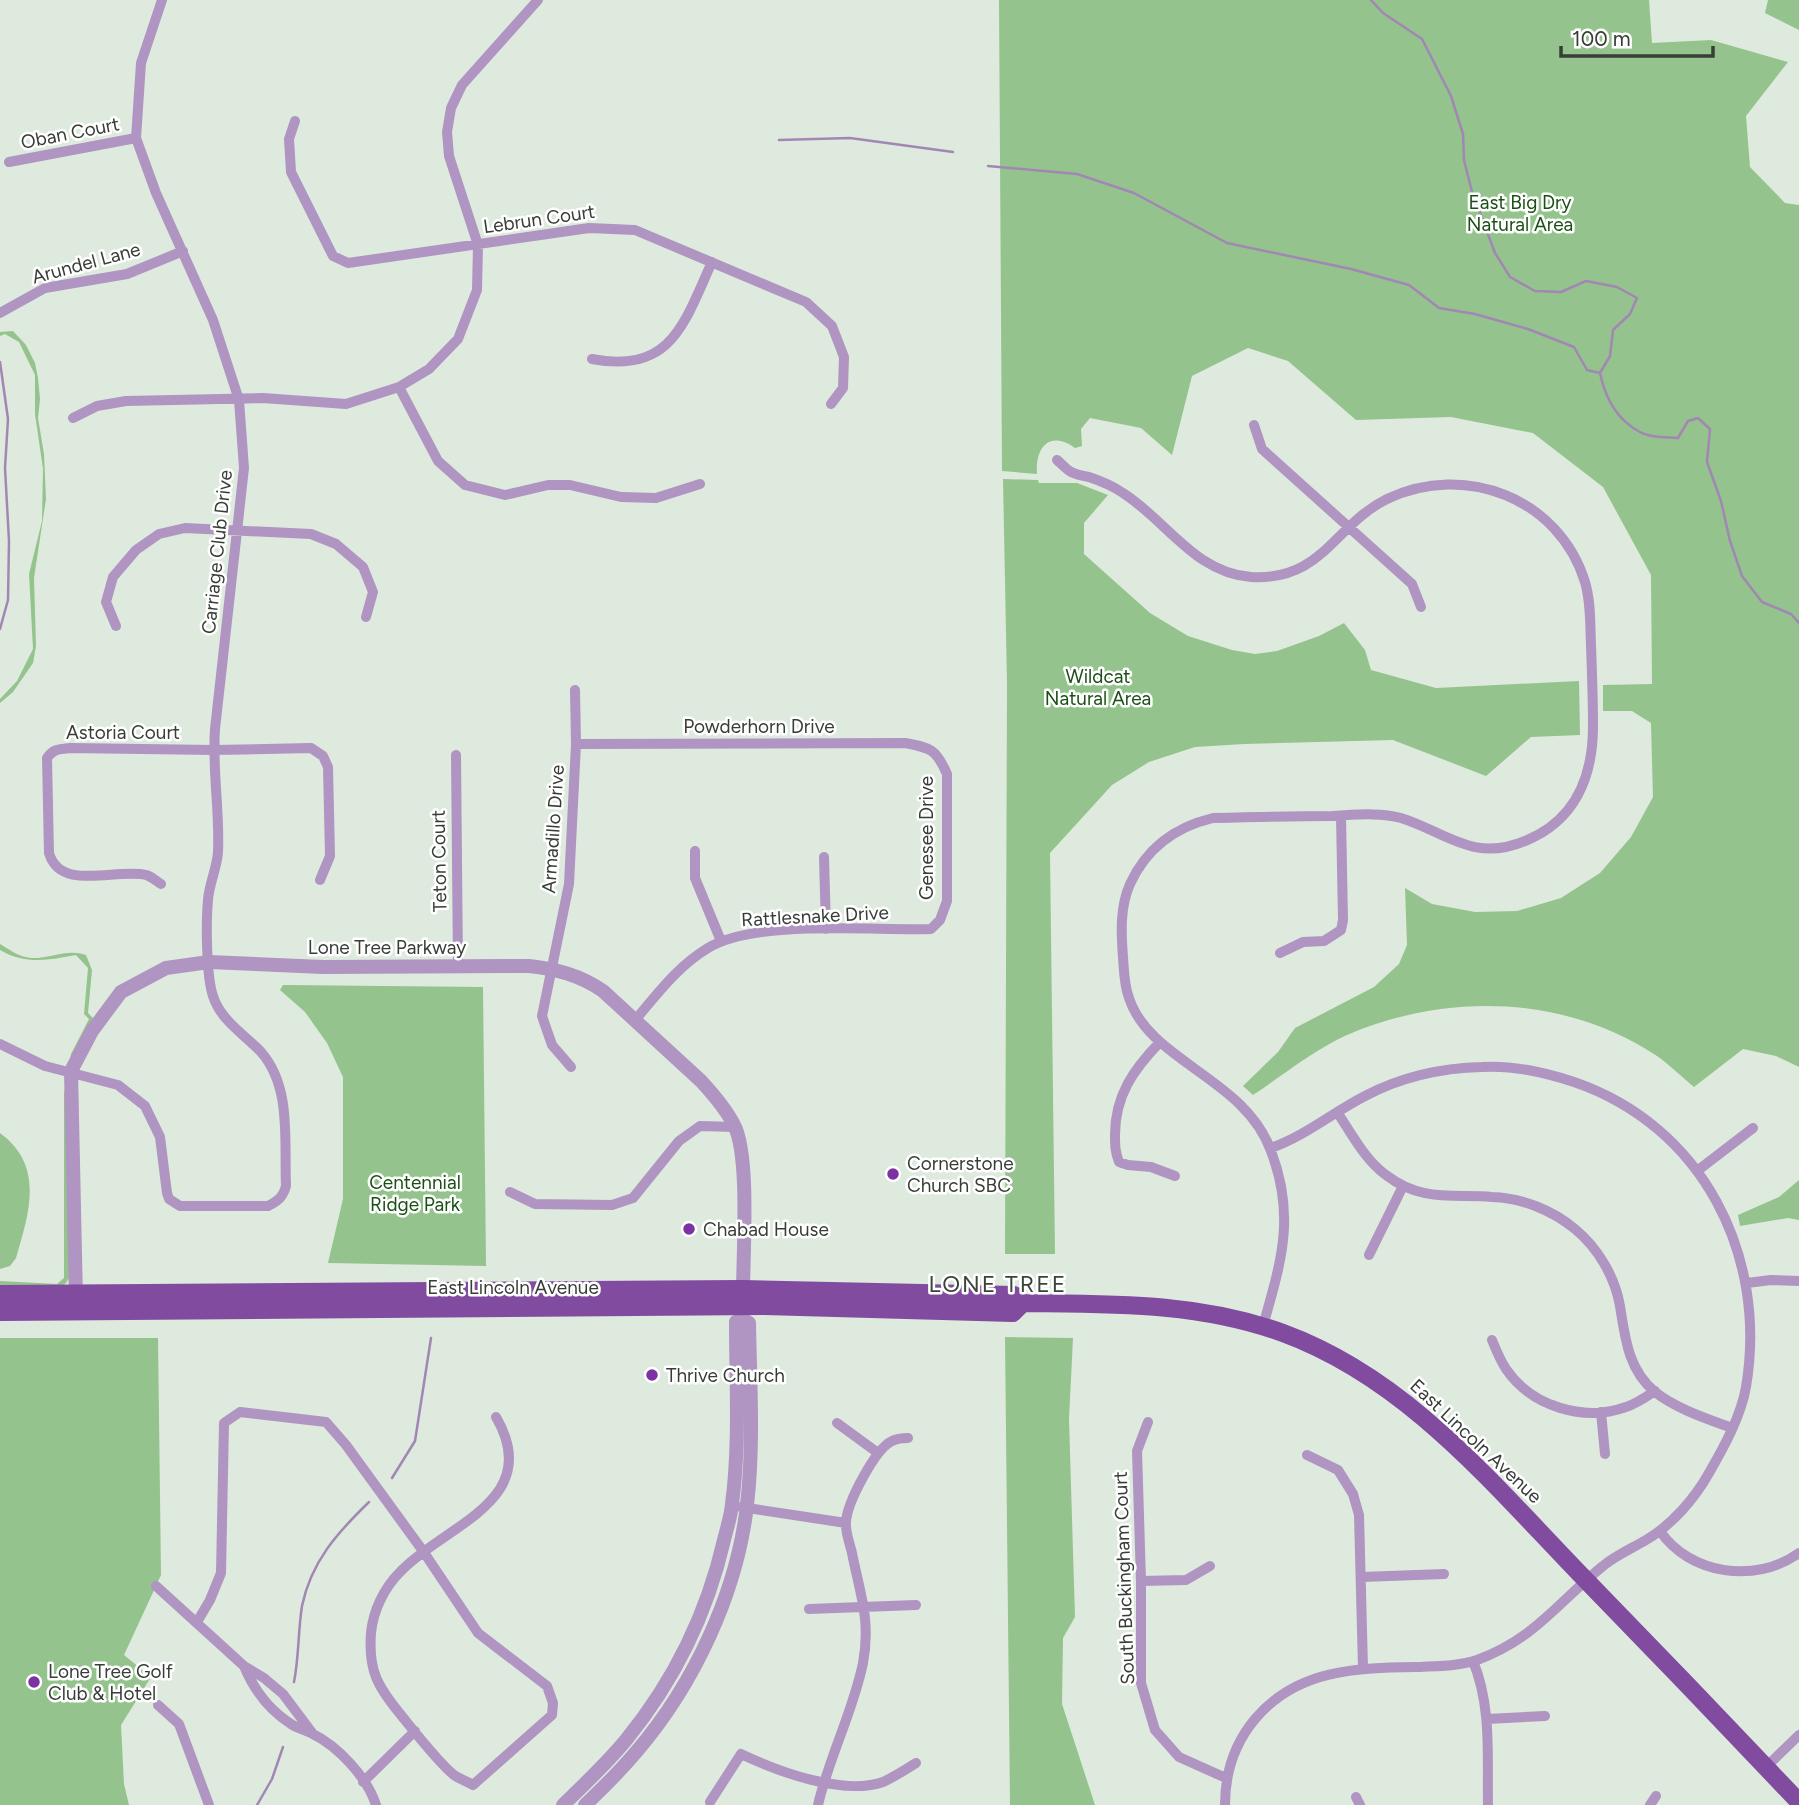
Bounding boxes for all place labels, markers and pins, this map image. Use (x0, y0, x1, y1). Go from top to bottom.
place label: Cornerstone Church SBC (907, 1152, 1014, 1197)
marker: Cornerstone Church SBC (885, 1166, 901, 1182)
place label: Chabad House (703, 1218, 829, 1241)
marker: Chabad House (681, 1221, 697, 1237)
place label: Thrive Church (666, 1364, 785, 1387)
marker: Thrive Church (644, 1367, 660, 1383)
place label: Lone Tree Golf Club & Hotel (48, 1660, 173, 1705)
marker: Lone Tree Golf Club & Hotel (26, 1674, 42, 1690)

